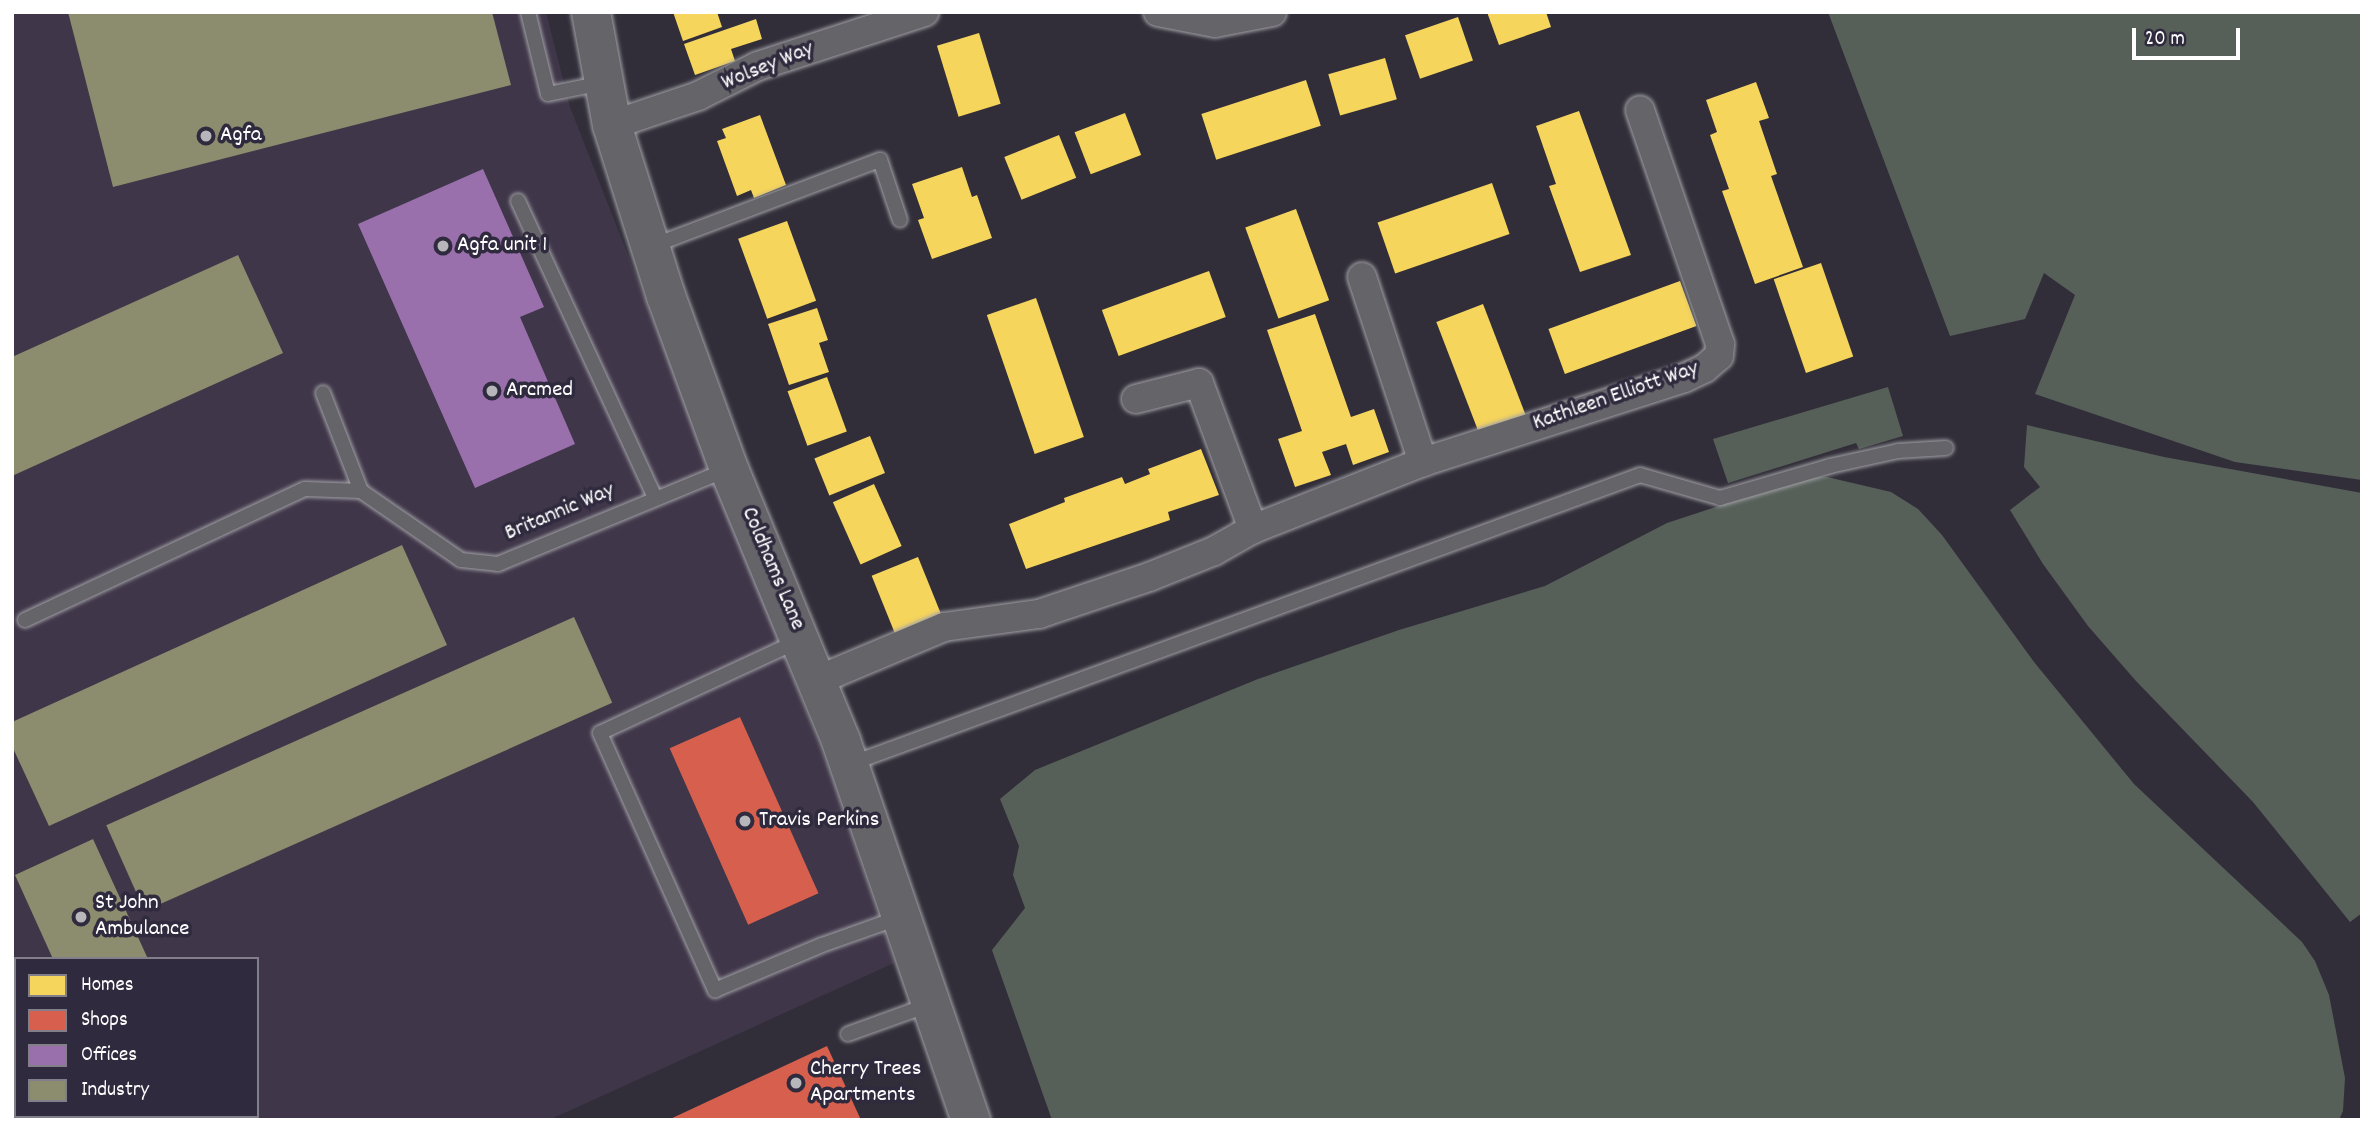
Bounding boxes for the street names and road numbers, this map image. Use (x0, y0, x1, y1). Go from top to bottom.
street label: Wolsey Way (718, 36, 818, 98)
street label: Kathleen Elliott Way (1530, 356, 1702, 438)
street label: Britannic Way (501, 478, 619, 548)
street label: Coldhams Lane (734, 503, 810, 635)

